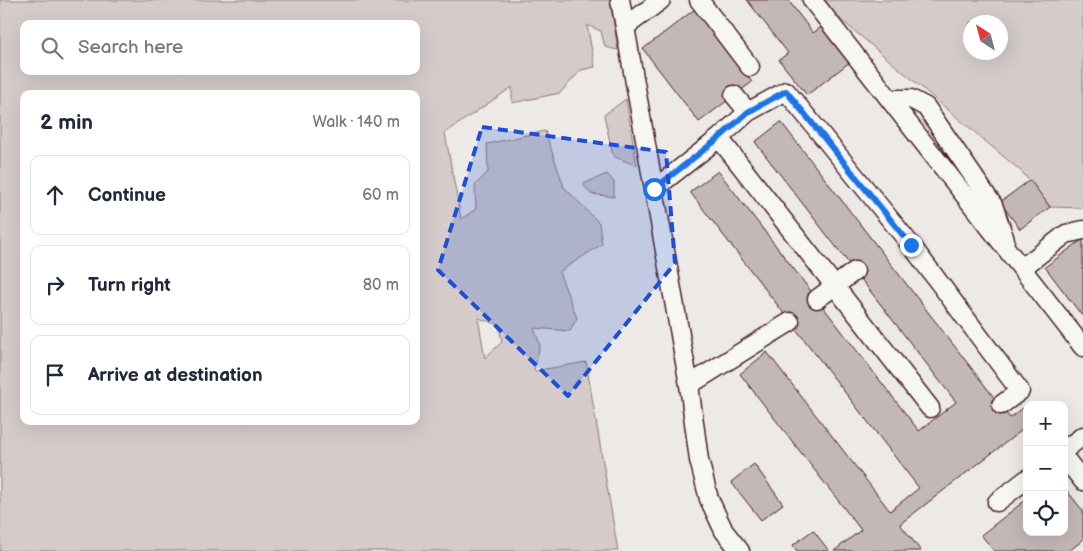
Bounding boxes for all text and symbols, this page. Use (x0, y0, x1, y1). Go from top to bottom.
north arrow (963, 15, 1008, 60)
search box (20, 20, 420, 75)
icon: search (38, 34, 66, 62)
text: Search here (78, 36, 183, 59)
text: 2 min (40, 110, 93, 135)
text: Walk · 140 m (313, 113, 400, 132)
route start (643, 178, 666, 201)
icon: ahead (41, 181, 69, 209)
text: Continue (88, 184, 166, 207)
text: 60 m (362, 186, 399, 205)
route end (900, 234, 923, 257)
icon: right (41, 271, 69, 299)
text: Turn right (88, 274, 171, 297)
text: 80 m (363, 276, 399, 295)
icon: arrive (41, 361, 69, 389)
text: Arrive at destination (88, 364, 263, 387)
map controls (1023, 401, 1068, 536)
button: + (1023, 401, 1068, 446)
button: − (1023, 446, 1068, 491)
button: locate (1023, 491, 1068, 536)

